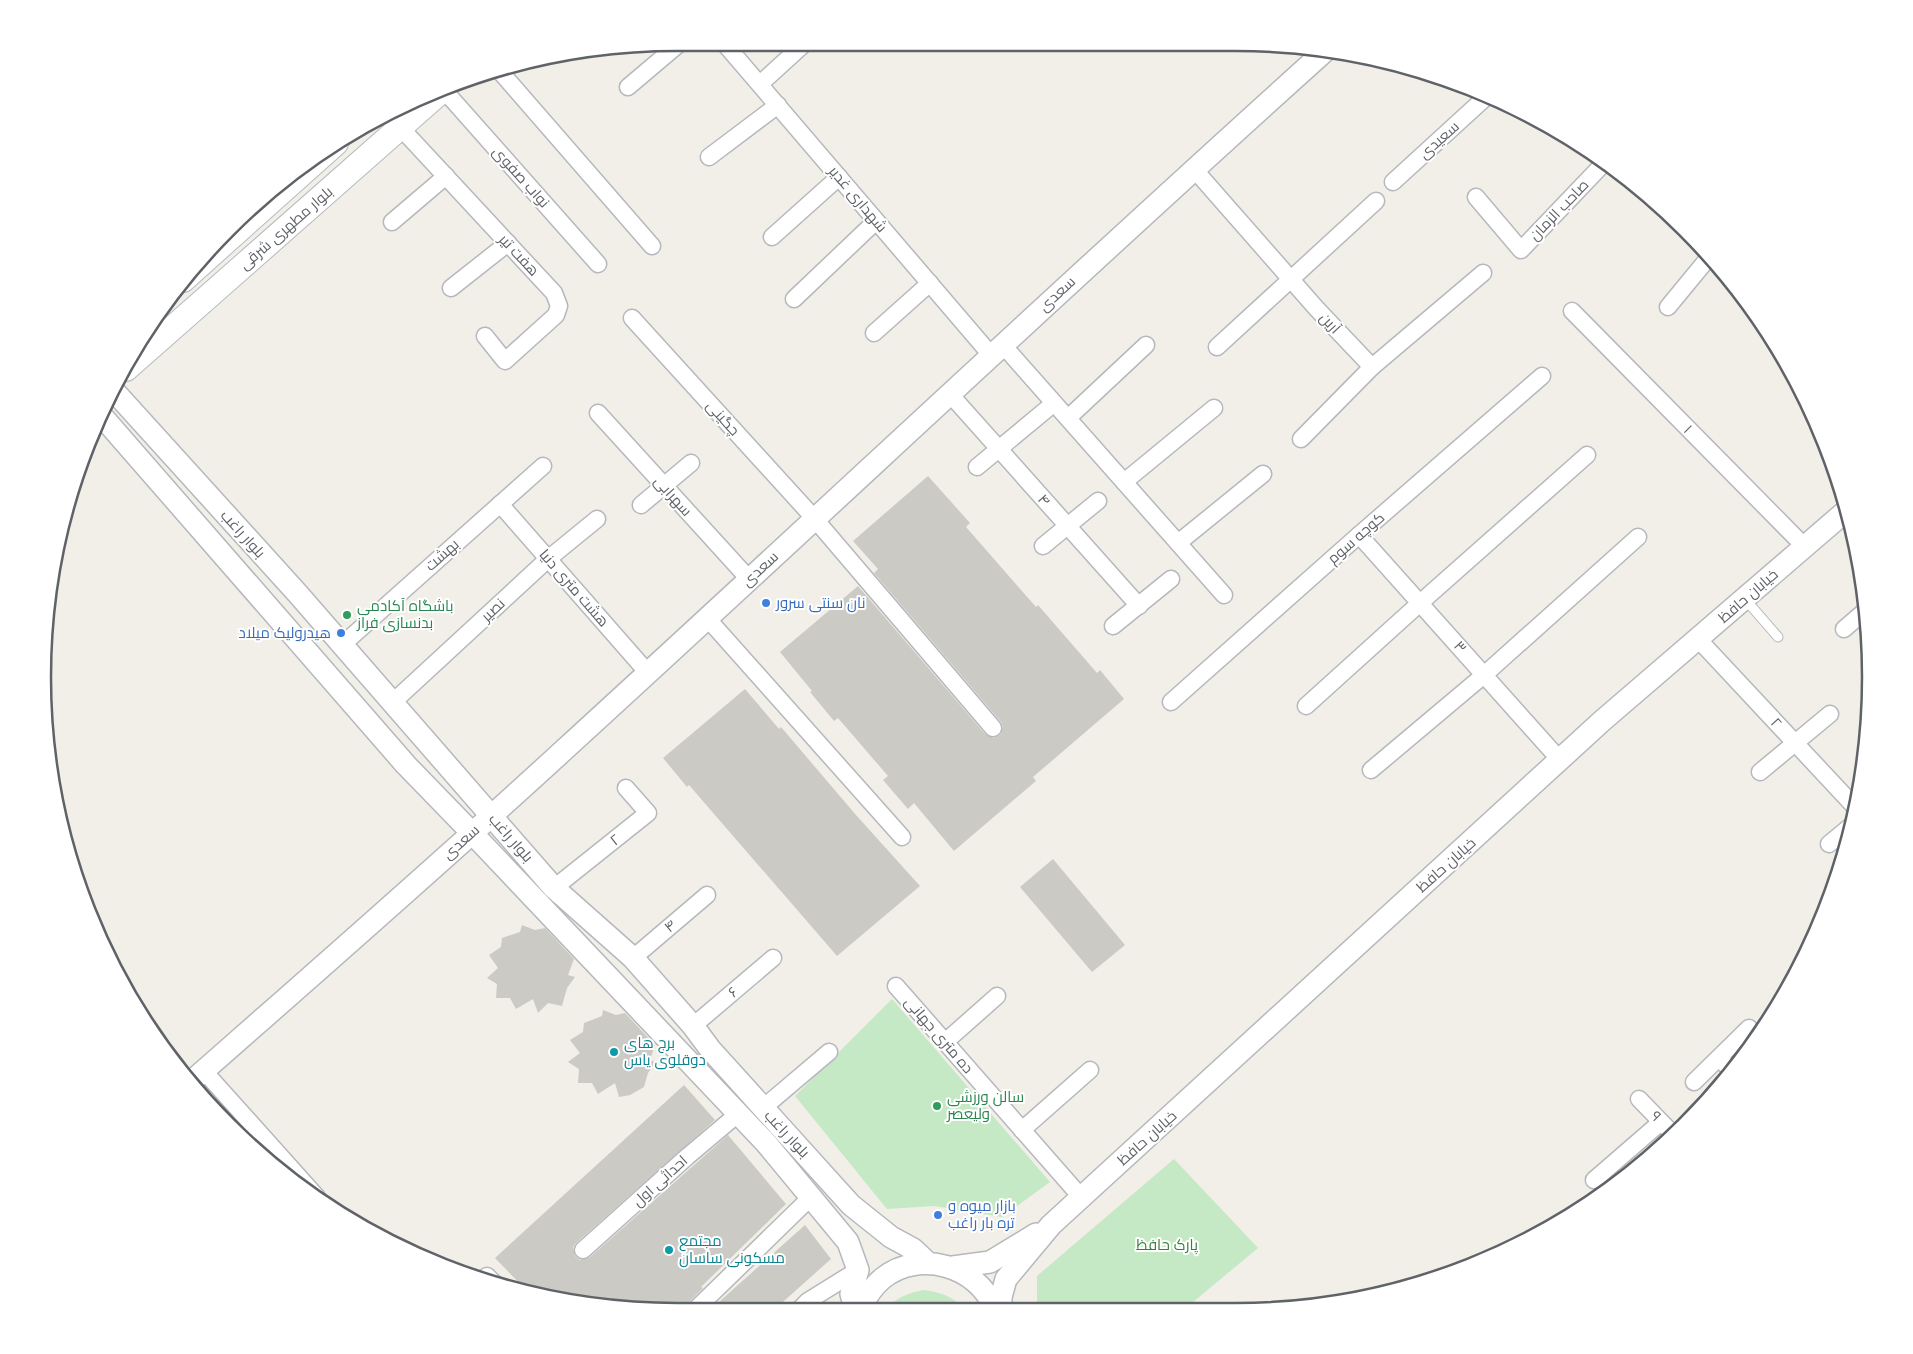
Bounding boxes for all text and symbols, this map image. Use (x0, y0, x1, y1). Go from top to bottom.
street label: سعیدی (1415, 117, 1463, 163)
street label: نواب صفوی (488, 143, 553, 212)
street label: شهداری غدیر (824, 161, 891, 236)
street label: صاحب الزمان (1525, 176, 1593, 245)
street label: بلوار مطهری شرقی (236, 183, 337, 274)
street label: هفت تیر (494, 230, 543, 280)
street label: سعدی (1035, 273, 1080, 316)
street label: آرین (1315, 309, 1344, 338)
street label: چگینی (702, 397, 743, 440)
street label: ۱ (1680, 421, 1696, 437)
street label: سهرابی (649, 472, 696, 521)
street label: ۴ (1034, 490, 1054, 510)
street label: بلوار راغب (217, 506, 269, 562)
street label: کوچه سوم (1324, 508, 1389, 568)
street label: بهشت (421, 535, 463, 576)
street label: هشت متری دنیا (535, 546, 613, 631)
street label: سعدی (738, 548, 783, 591)
street label: خیابان حافظ (1714, 565, 1782, 628)
place label: نان سنتی سرور (775, 594, 865, 613)
street label: نصیر (477, 595, 509, 626)
place label: باشگاه آکادمی بدنسازی فراز (356, 597, 454, 633)
marker: نان سنتی سرور (760, 597, 772, 609)
marker: باشگاه آکادمی بدنسازی فراز (341, 609, 353, 621)
place label: هیدرولیک میلاد (238, 624, 331, 642)
marker: هیدرولیک میلاد (335, 627, 347, 639)
street label: ۳ (1450, 637, 1470, 657)
street label: ۲ (1767, 714, 1785, 732)
street label: بلوار راغب (485, 810, 537, 866)
street label: سعدی (439, 821, 484, 864)
street label: ۲ (606, 830, 624, 850)
street label: خیابان حافظ (1413, 834, 1480, 897)
street label: ۴ (660, 916, 680, 936)
street label: ۶ (724, 983, 742, 1001)
street label: ده متری جهانی (900, 993, 977, 1078)
place label: برج های دوقلوی یاس (624, 1034, 706, 1070)
marker: برج های دوقلوی یاس (608, 1046, 620, 1058)
place label: سالن ورزشی ولیعصر (946, 1088, 1024, 1123)
marker: سالن ورزشی ولیعصر (931, 1100, 943, 1112)
street label: بلوار راغب (761, 1107, 813, 1161)
street label: خیابان حافظ (1114, 1107, 1181, 1170)
street label: ۹ (1647, 1107, 1665, 1125)
street label: احداثی اول (629, 1152, 692, 1211)
place label: بازار میوه و تره بار راغب (948, 1197, 1016, 1232)
marker: بازار میوه و تره بار راغب (932, 1209, 944, 1221)
place label: مجتمع مسکونی ساسان (679, 1232, 785, 1268)
park label: پارک حافظ (1136, 1236, 1198, 1255)
marker: مجتمع مسکونی ساسان (663, 1244, 675, 1256)

